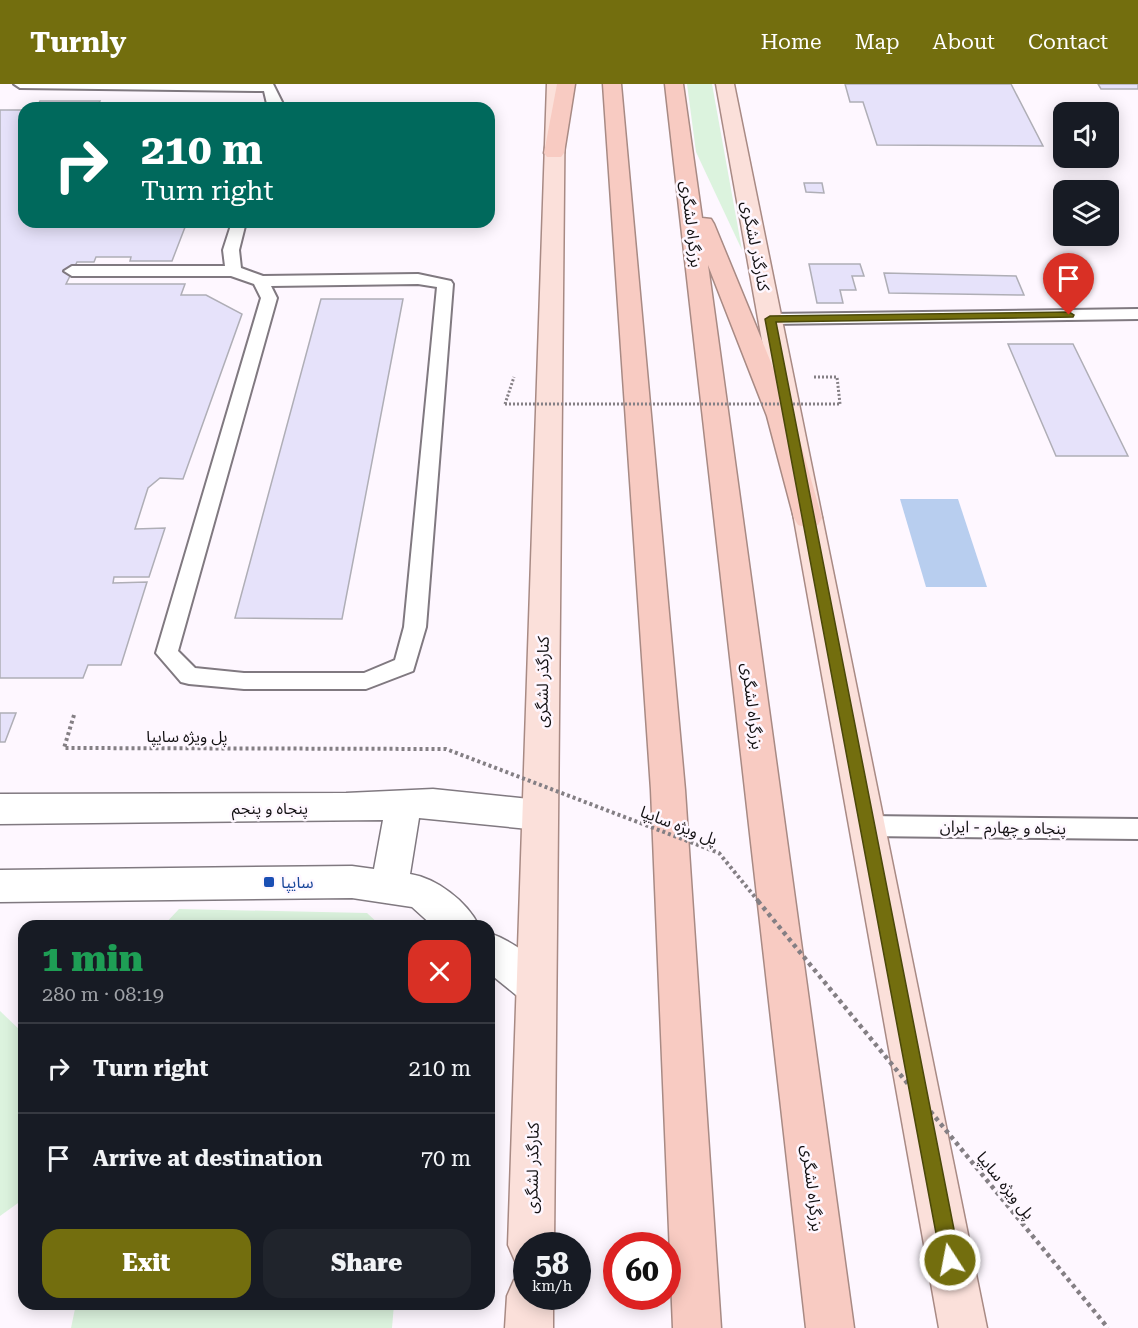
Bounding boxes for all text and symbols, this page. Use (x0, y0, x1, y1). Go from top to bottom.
text: Turnly (30, 26, 126, 59)
text: Home (761, 30, 822, 54)
text: Map (855, 30, 900, 54)
text: About (933, 30, 995, 54)
text: Contact (1028, 30, 1108, 54)
map controls (1053, 102, 1119, 246)
button: sound (1053, 102, 1119, 168)
text: 210 m (141, 125, 263, 174)
icon: right (42, 126, 120, 204)
text: Turn right (141, 175, 274, 207)
street label: بزرگراه لشگری (677, 180, 706, 268)
button: layers (1053, 180, 1119, 246)
street label: کنارگذر لشگری (737, 199, 774, 293)
pin (1043, 253, 1094, 315)
icon: arrive (1052, 262, 1085, 295)
street label: کنارگذر لشگری (532, 636, 553, 728)
street label: بزرگراه لشگری (738, 662, 767, 750)
street label: پل ویژه سایپا (146, 727, 228, 747)
street label: پنجاه و پنجم (232, 799, 308, 821)
street label: پل ویژه سایپا (637, 802, 720, 850)
street label: پنجاه و چهارم - ایران (940, 817, 1066, 841)
place label: سایپا (281, 873, 314, 893)
marker: سایپا (262, 875, 276, 889)
text: 1 min (42, 938, 143, 980)
button: close (408, 940, 471, 1003)
text: 280 m · 08:19 (42, 982, 164, 1006)
icon: right (42, 1052, 75, 1085)
text: Turn right (93, 1056, 208, 1081)
text: 210 m (408, 1056, 471, 1081)
street label: کنارگذر لشگری (522, 1122, 543, 1214)
icon: arrive (42, 1142, 75, 1175)
street label: بزرگراه لشگری (798, 1144, 827, 1232)
text: Arrive at destination (93, 1146, 322, 1171)
text: 70 m (421, 1146, 471, 1171)
street label: پل ویژه سایپا (972, 1148, 1039, 1224)
position arrow (918, 1228, 982, 1292)
button: Exit (42, 1229, 251, 1298)
button: Share (263, 1229, 471, 1298)
speed limit sign: 60 (603, 1232, 681, 1310)
text: 58 (535, 1246, 569, 1281)
text: km/h (532, 1277, 572, 1295)

